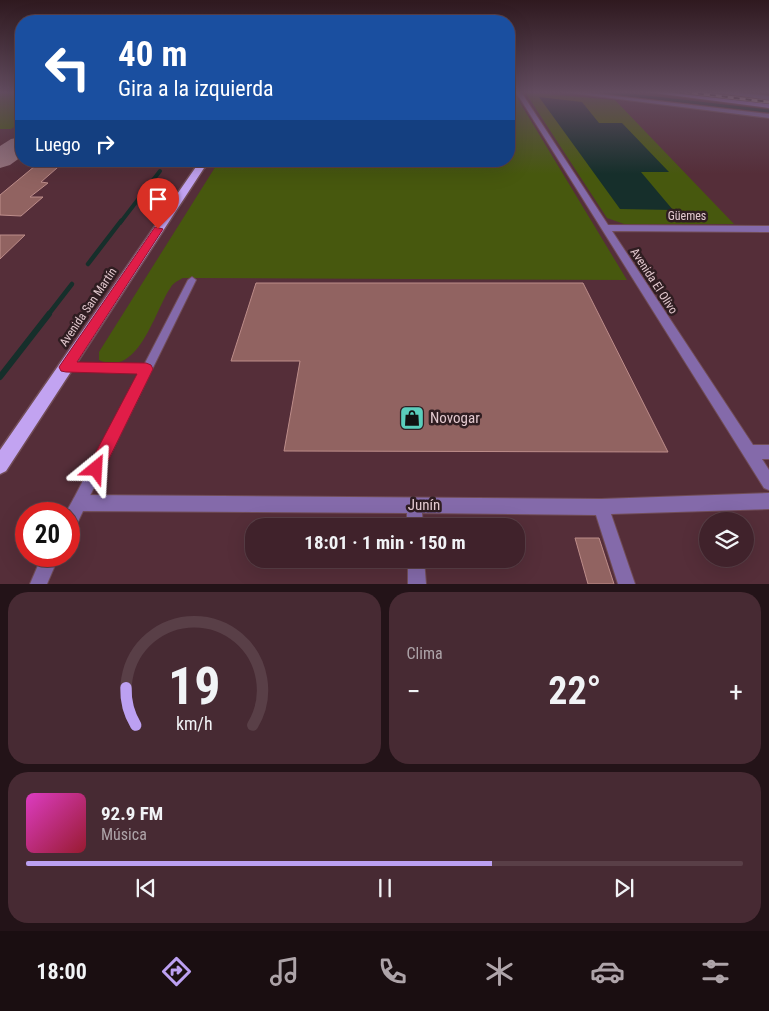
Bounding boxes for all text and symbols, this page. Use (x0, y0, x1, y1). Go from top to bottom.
text: 40 m (118, 34, 187, 75)
icon: left (35, 35, 100, 100)
text: Gira a la izquierda (118, 76, 274, 101)
icon: right (91, 130, 119, 158)
text: Luego (35, 133, 81, 156)
pin (137, 178, 179, 229)
icon: arrive (144, 185, 172, 213)
street label: Güemes (668, 209, 706, 223)
street label: Avenida El Olivo (628, 245, 680, 317)
street label: Avenida San Martín (57, 265, 120, 349)
shop icon: Novogar (399, 405, 425, 431)
place label: Novogar (430, 409, 480, 427)
position arrow (69, 442, 121, 494)
street label: Junín (408, 496, 440, 514)
speed limit sign: 20 (15, 502, 80, 567)
map controls (699, 512, 754, 567)
button: layers (699, 512, 754, 567)
text: 18:01 · 1 min · 150 m (304, 531, 466, 554)
text: Clima (407, 644, 443, 663)
text: 19 (168, 656, 221, 717)
text: 22° (548, 669, 601, 713)
text: − (407, 675, 421, 708)
text: + (729, 675, 743, 708)
text: km/h (176, 713, 213, 734)
text: 92.9 FM (101, 802, 163, 825)
text: Música (101, 825, 147, 844)
icon: previous (132, 874, 160, 902)
icon: pause (371, 874, 399, 902)
icon: next (610, 874, 638, 902)
icon: directions (159, 954, 194, 989)
icon: music (267, 954, 302, 989)
icon: phone (375, 954, 410, 989)
icon: climate (482, 954, 517, 989)
icon: car (590, 954, 625, 989)
icon: filters (698, 954, 733, 989)
text: 18:00 (36, 959, 87, 984)

